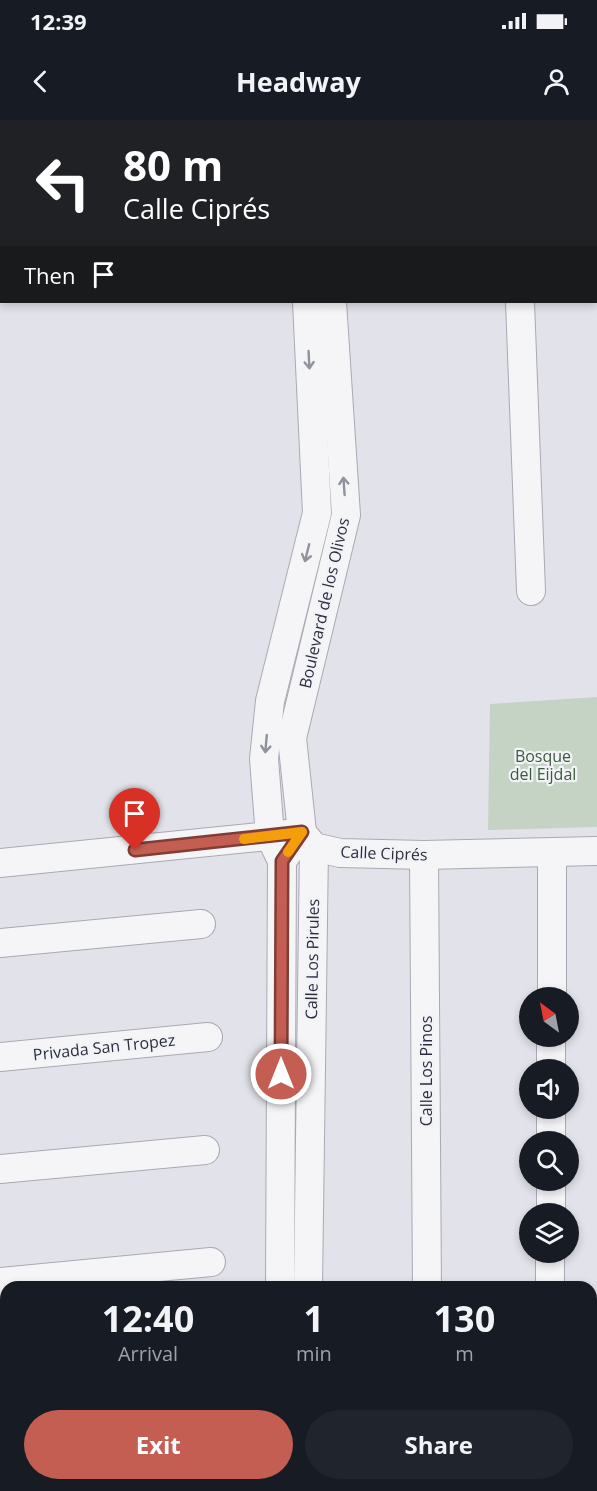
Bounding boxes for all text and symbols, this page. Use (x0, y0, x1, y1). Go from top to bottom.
text: 12:39 (30, 6, 87, 36)
text: Headway (236, 63, 361, 100)
icon: back (24, 65, 57, 98)
icon: person (540, 65, 573, 98)
text: 80 m (123, 136, 223, 193)
icon: left (24, 144, 102, 222)
text: Calle Ciprés (123, 190, 270, 227)
icon: arrive (87, 258, 120, 291)
text: Then (24, 260, 75, 290)
one-way arrow (304, 349, 315, 369)
one-way arrow (339, 477, 350, 497)
street label: Boulevard de los Olivos (294, 516, 354, 690)
one-way arrow (300, 544, 312, 563)
one-way arrow (260, 733, 271, 753)
park label: Bosque del Eijdal (510, 745, 576, 785)
pin (109, 788, 160, 850)
icon: arrive (118, 797, 151, 830)
street label: Calle Ciprés (340, 840, 428, 866)
street label: Calle Los Pirules (300, 899, 324, 1019)
north arrow (519, 987, 579, 1047)
map controls (519, 987, 579, 1263)
street label: Calle Los Pinos (415, 1016, 437, 1126)
street label: Privada San Tropez (32, 1029, 176, 1065)
position arrow (249, 1042, 313, 1106)
button: sound (519, 1059, 579, 1119)
button: search (519, 1131, 579, 1191)
button: layers (519, 1203, 579, 1263)
text: 12:40 (102, 1294, 194, 1343)
text: 1 (304, 1294, 324, 1343)
text: 130 (434, 1294, 495, 1343)
text: Arrival (118, 1340, 178, 1367)
text: min (296, 1340, 332, 1367)
text: m (455, 1340, 474, 1367)
button: Exit (24, 1410, 293, 1479)
button: Share (305, 1410, 573, 1479)

